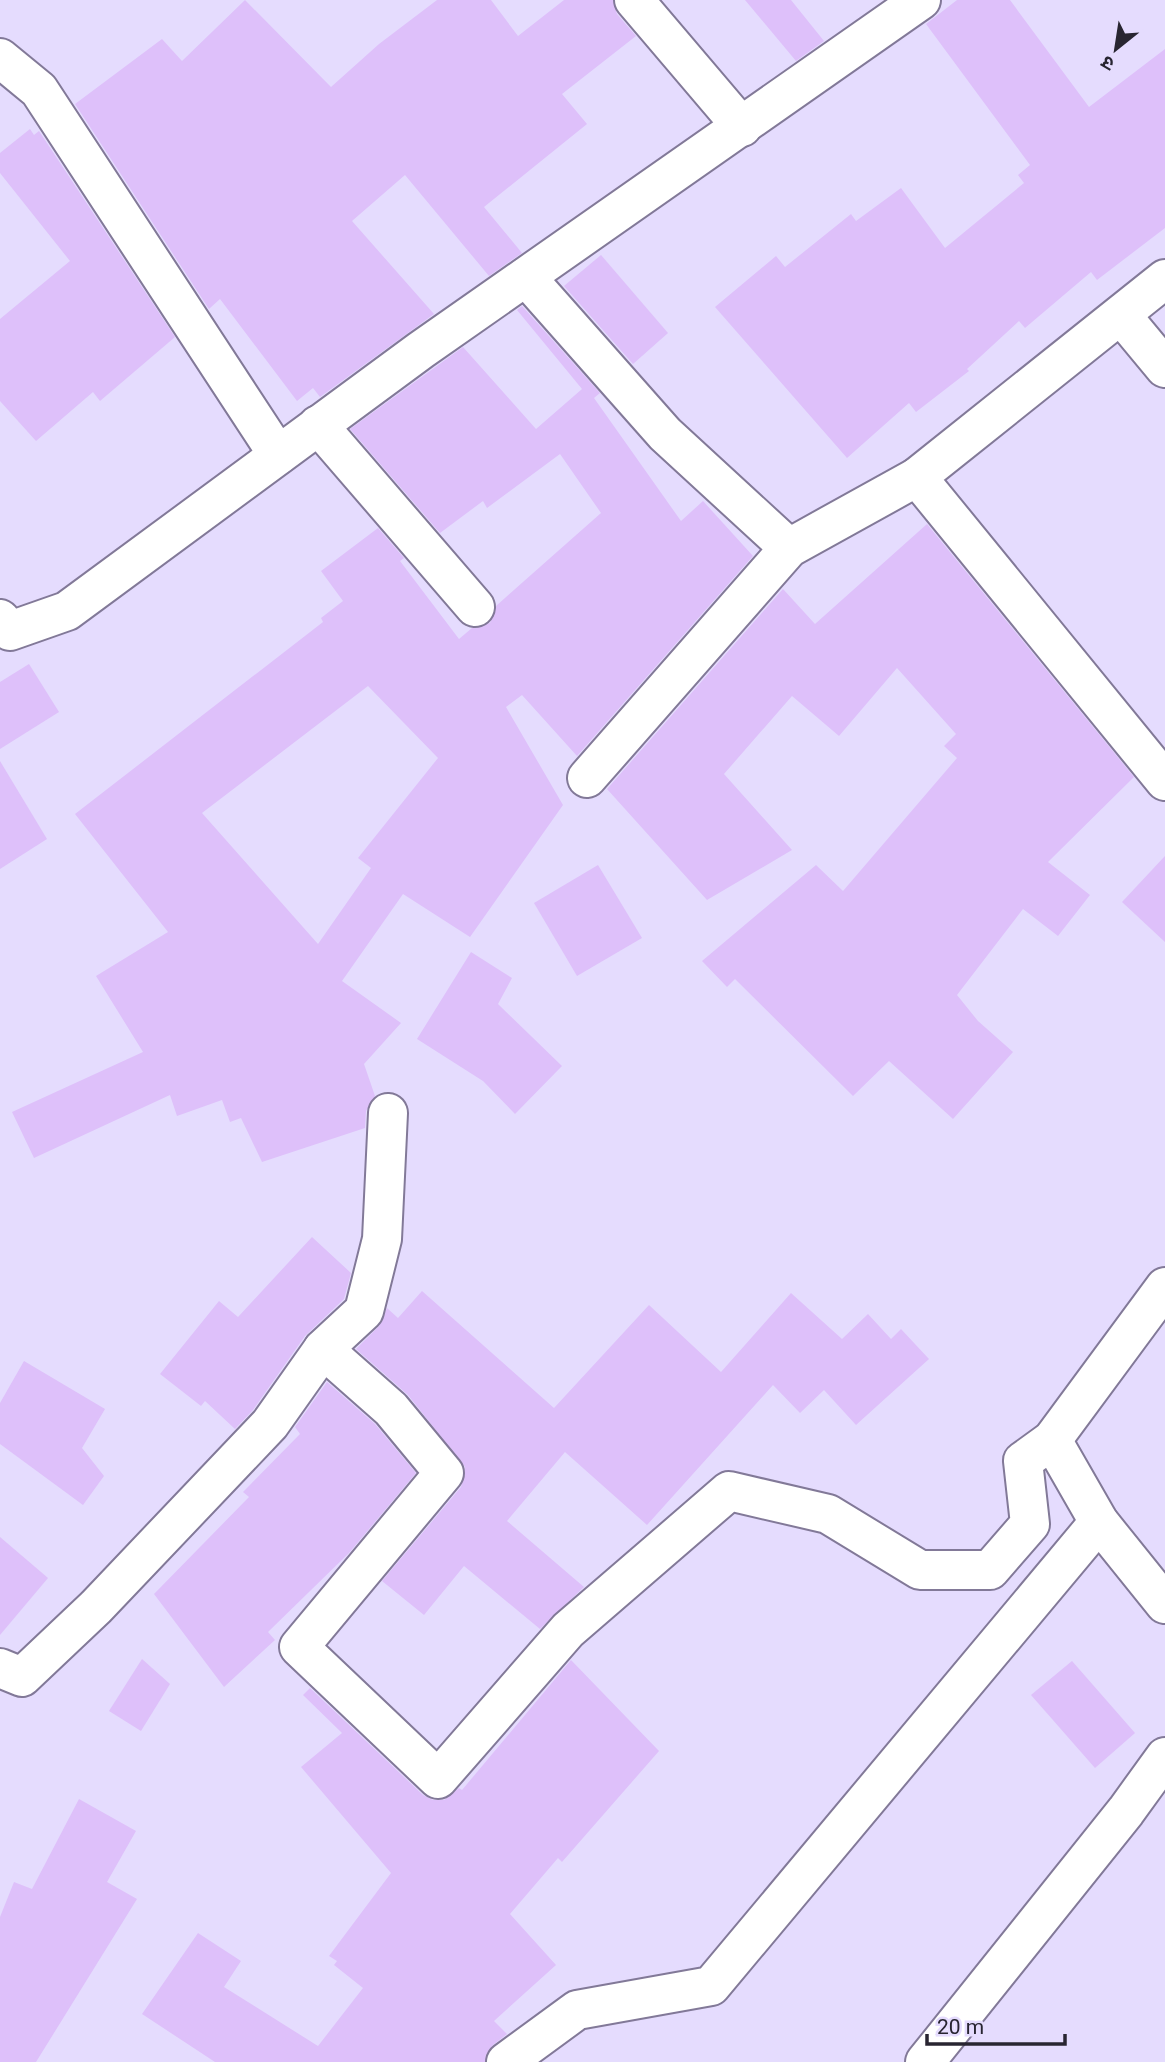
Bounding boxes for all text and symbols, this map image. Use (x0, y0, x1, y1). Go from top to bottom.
north arrow (1081, 14, 1151, 84)
text: उ (1096, 50, 1118, 76)
scale bar (927, 2002, 1065, 2046)
text: 20 m (937, 2015, 984, 2039)

